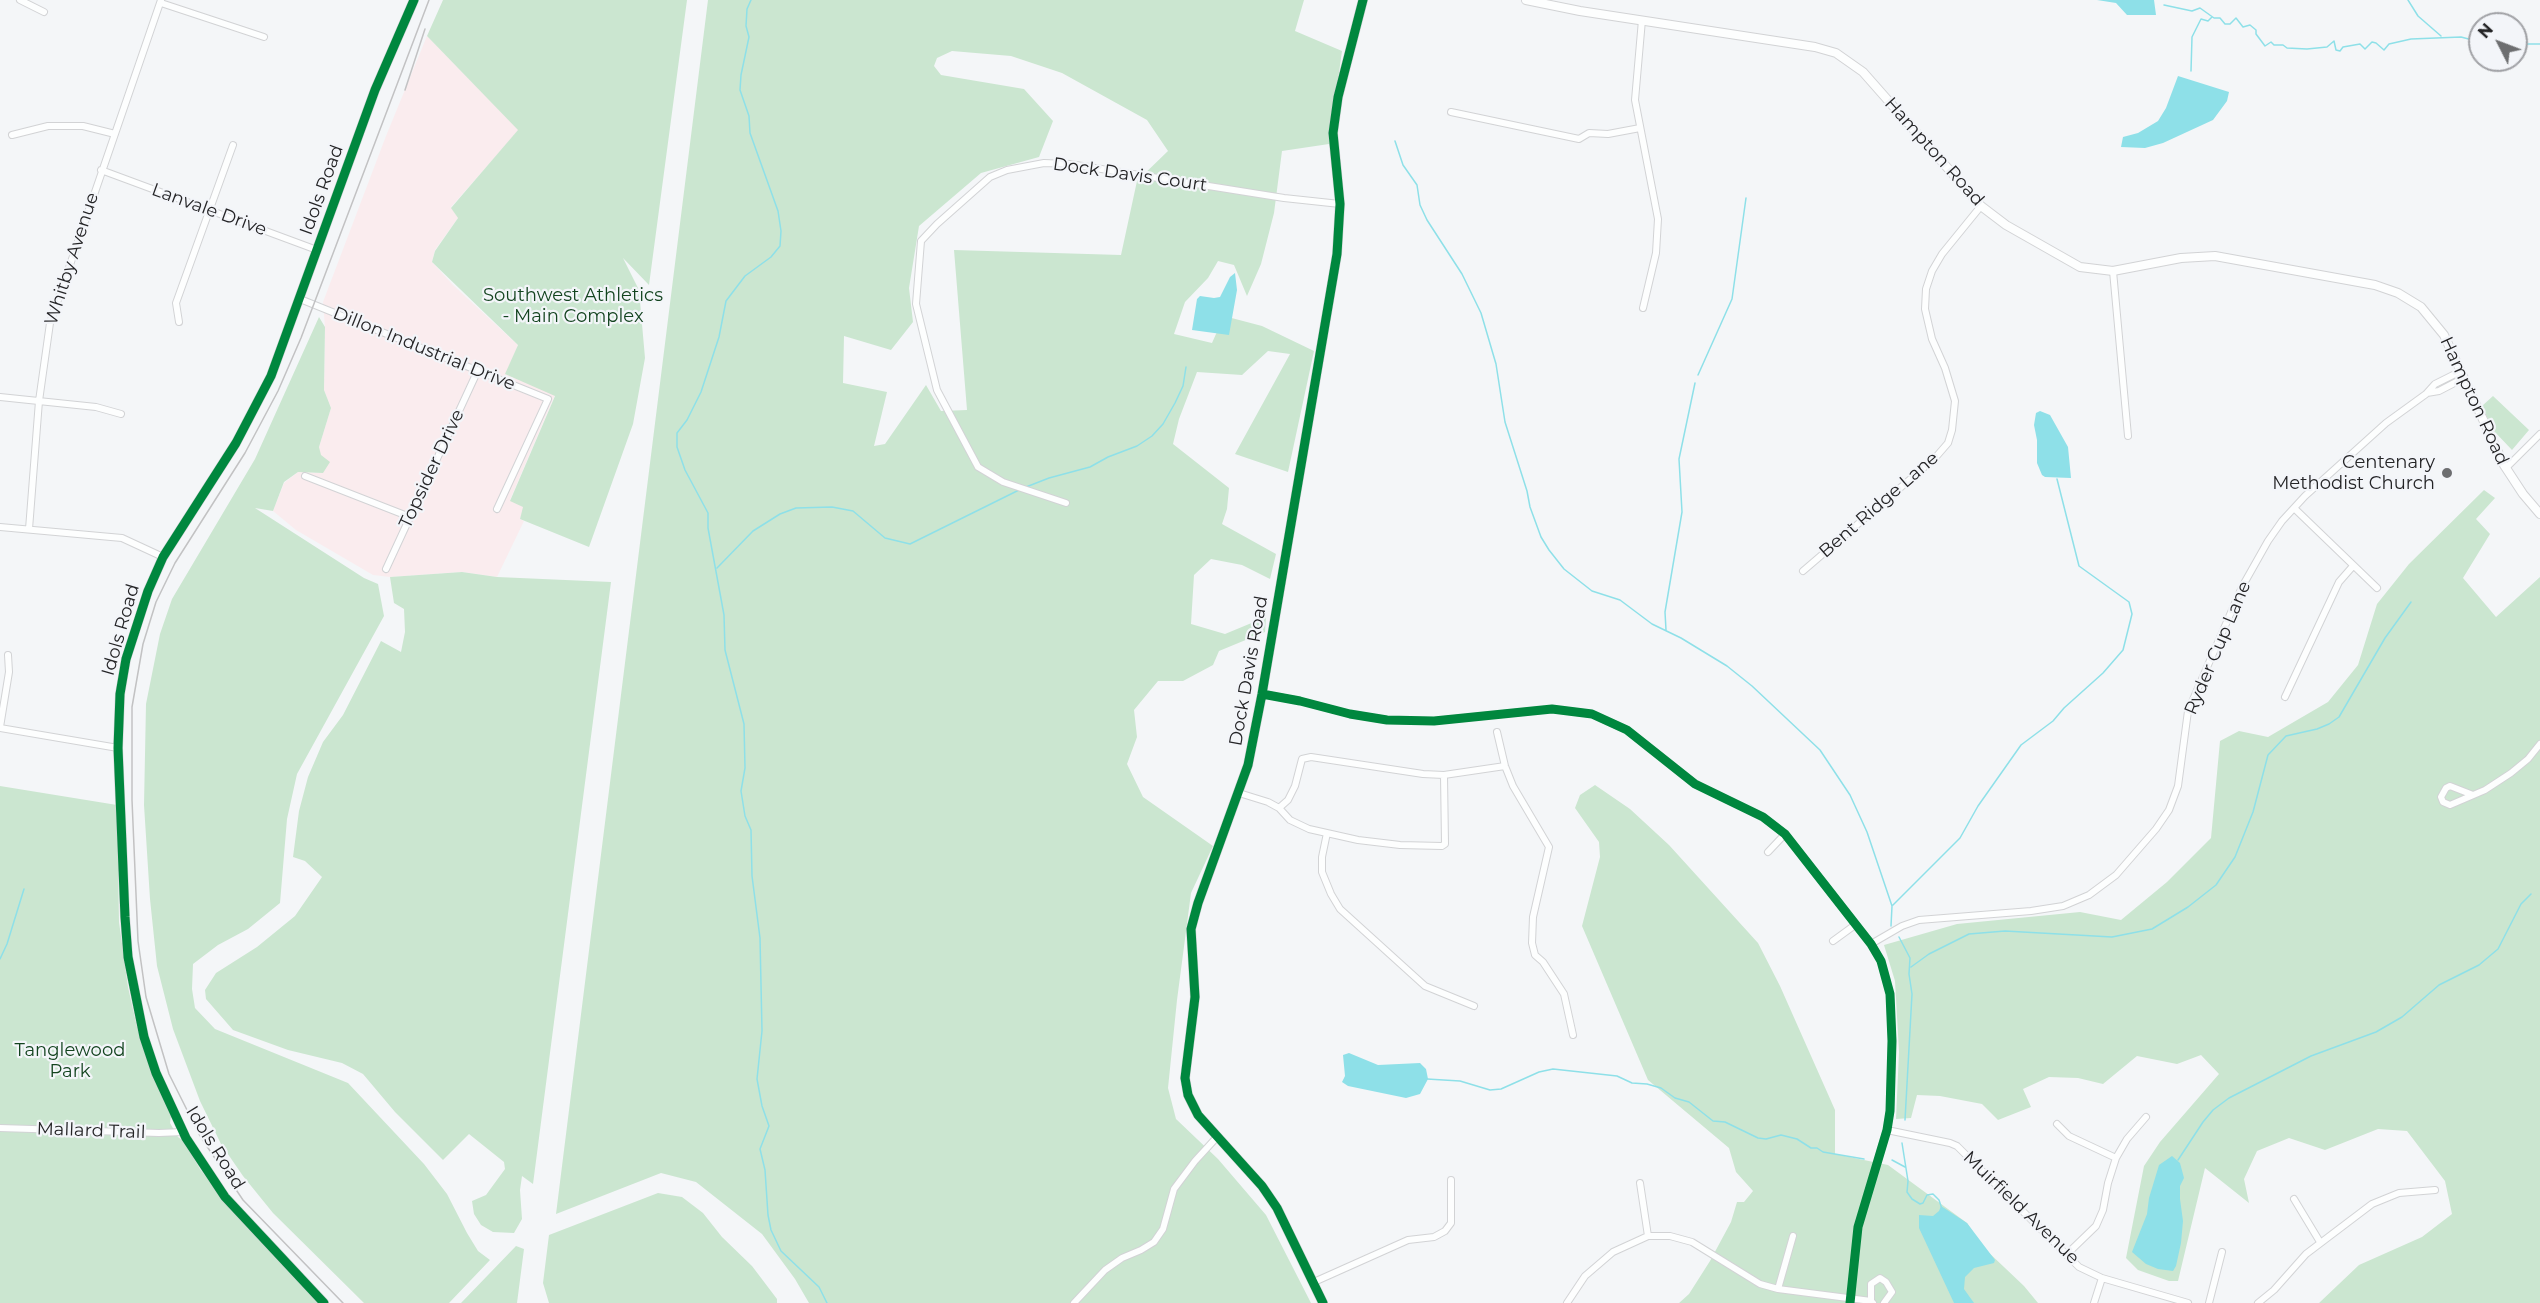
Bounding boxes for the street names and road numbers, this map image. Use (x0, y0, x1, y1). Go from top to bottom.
street label: Hampton Road (1880, 93, 1988, 211)
street label: Idols Road (296, 142, 348, 238)
street label: Dock Davis Court (1051, 153, 1209, 197)
street label: Lanvale Drive (149, 179, 269, 241)
street label: Whitby Avenue (40, 190, 104, 328)
street label: Dillon Industrial Drive (330, 302, 518, 396)
street label: Hampton Road (2435, 334, 2513, 468)
street label: Topsider Drive (395, 406, 469, 532)
street label: Bent Ridge Lane (1815, 447, 1943, 563)
street label: Ryder Cup Lane (2180, 578, 2256, 718)
street label: Idols Road (98, 582, 144, 678)
street label: Dock Davis Road (1225, 594, 1273, 748)
street label: Idols Road (181, 1102, 249, 1194)
street label: Mallard Trail (36, 1118, 146, 1144)
street label: Muirfield Avenue (1958, 1147, 2084, 1269)

